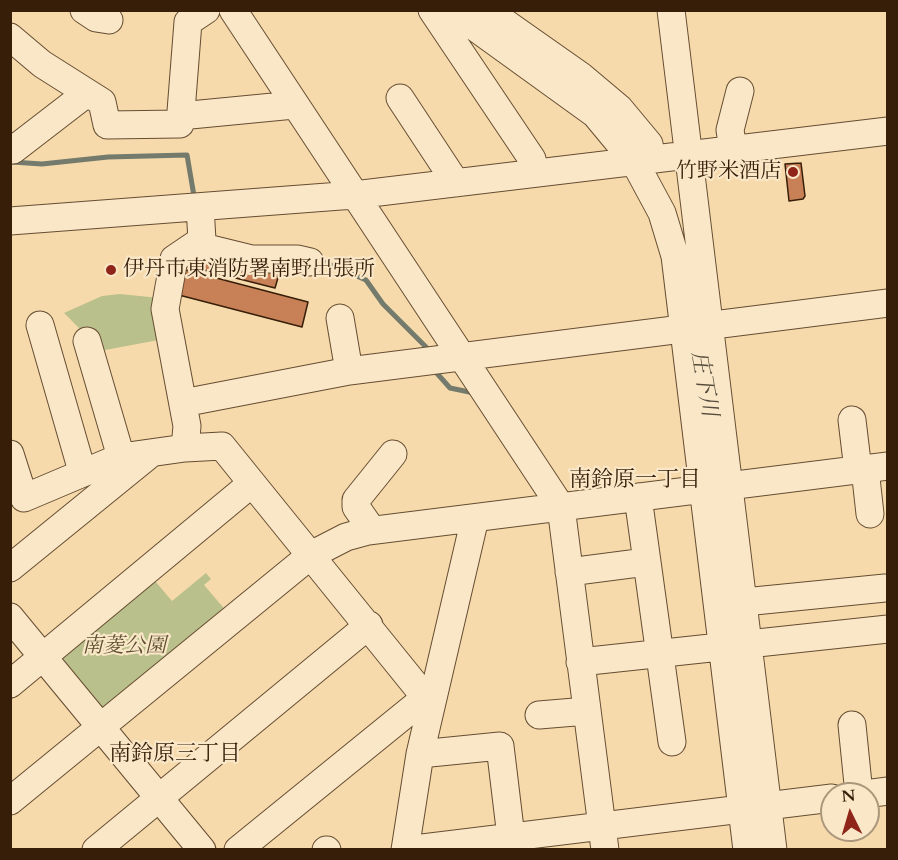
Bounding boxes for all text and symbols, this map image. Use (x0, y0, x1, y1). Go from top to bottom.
place label: 竹野米酒店 (676, 159, 781, 185)
marker: 竹野米酒店 (786, 165, 800, 179)
place label: 伊丹市東消防署南野出張所 (123, 257, 375, 283)
marker: 伊丹市東消防署南野出張所 (104, 263, 118, 277)
water label: 庄下川 (684, 349, 722, 419)
district label: 南鈴原一丁目 (569, 468, 701, 494)
park label: 南菱公園 (82, 634, 166, 660)
district label: 南鈴原三丁目 (109, 742, 241, 768)
north arrow (820, 782, 880, 842)
text: N (841, 784, 856, 808)

